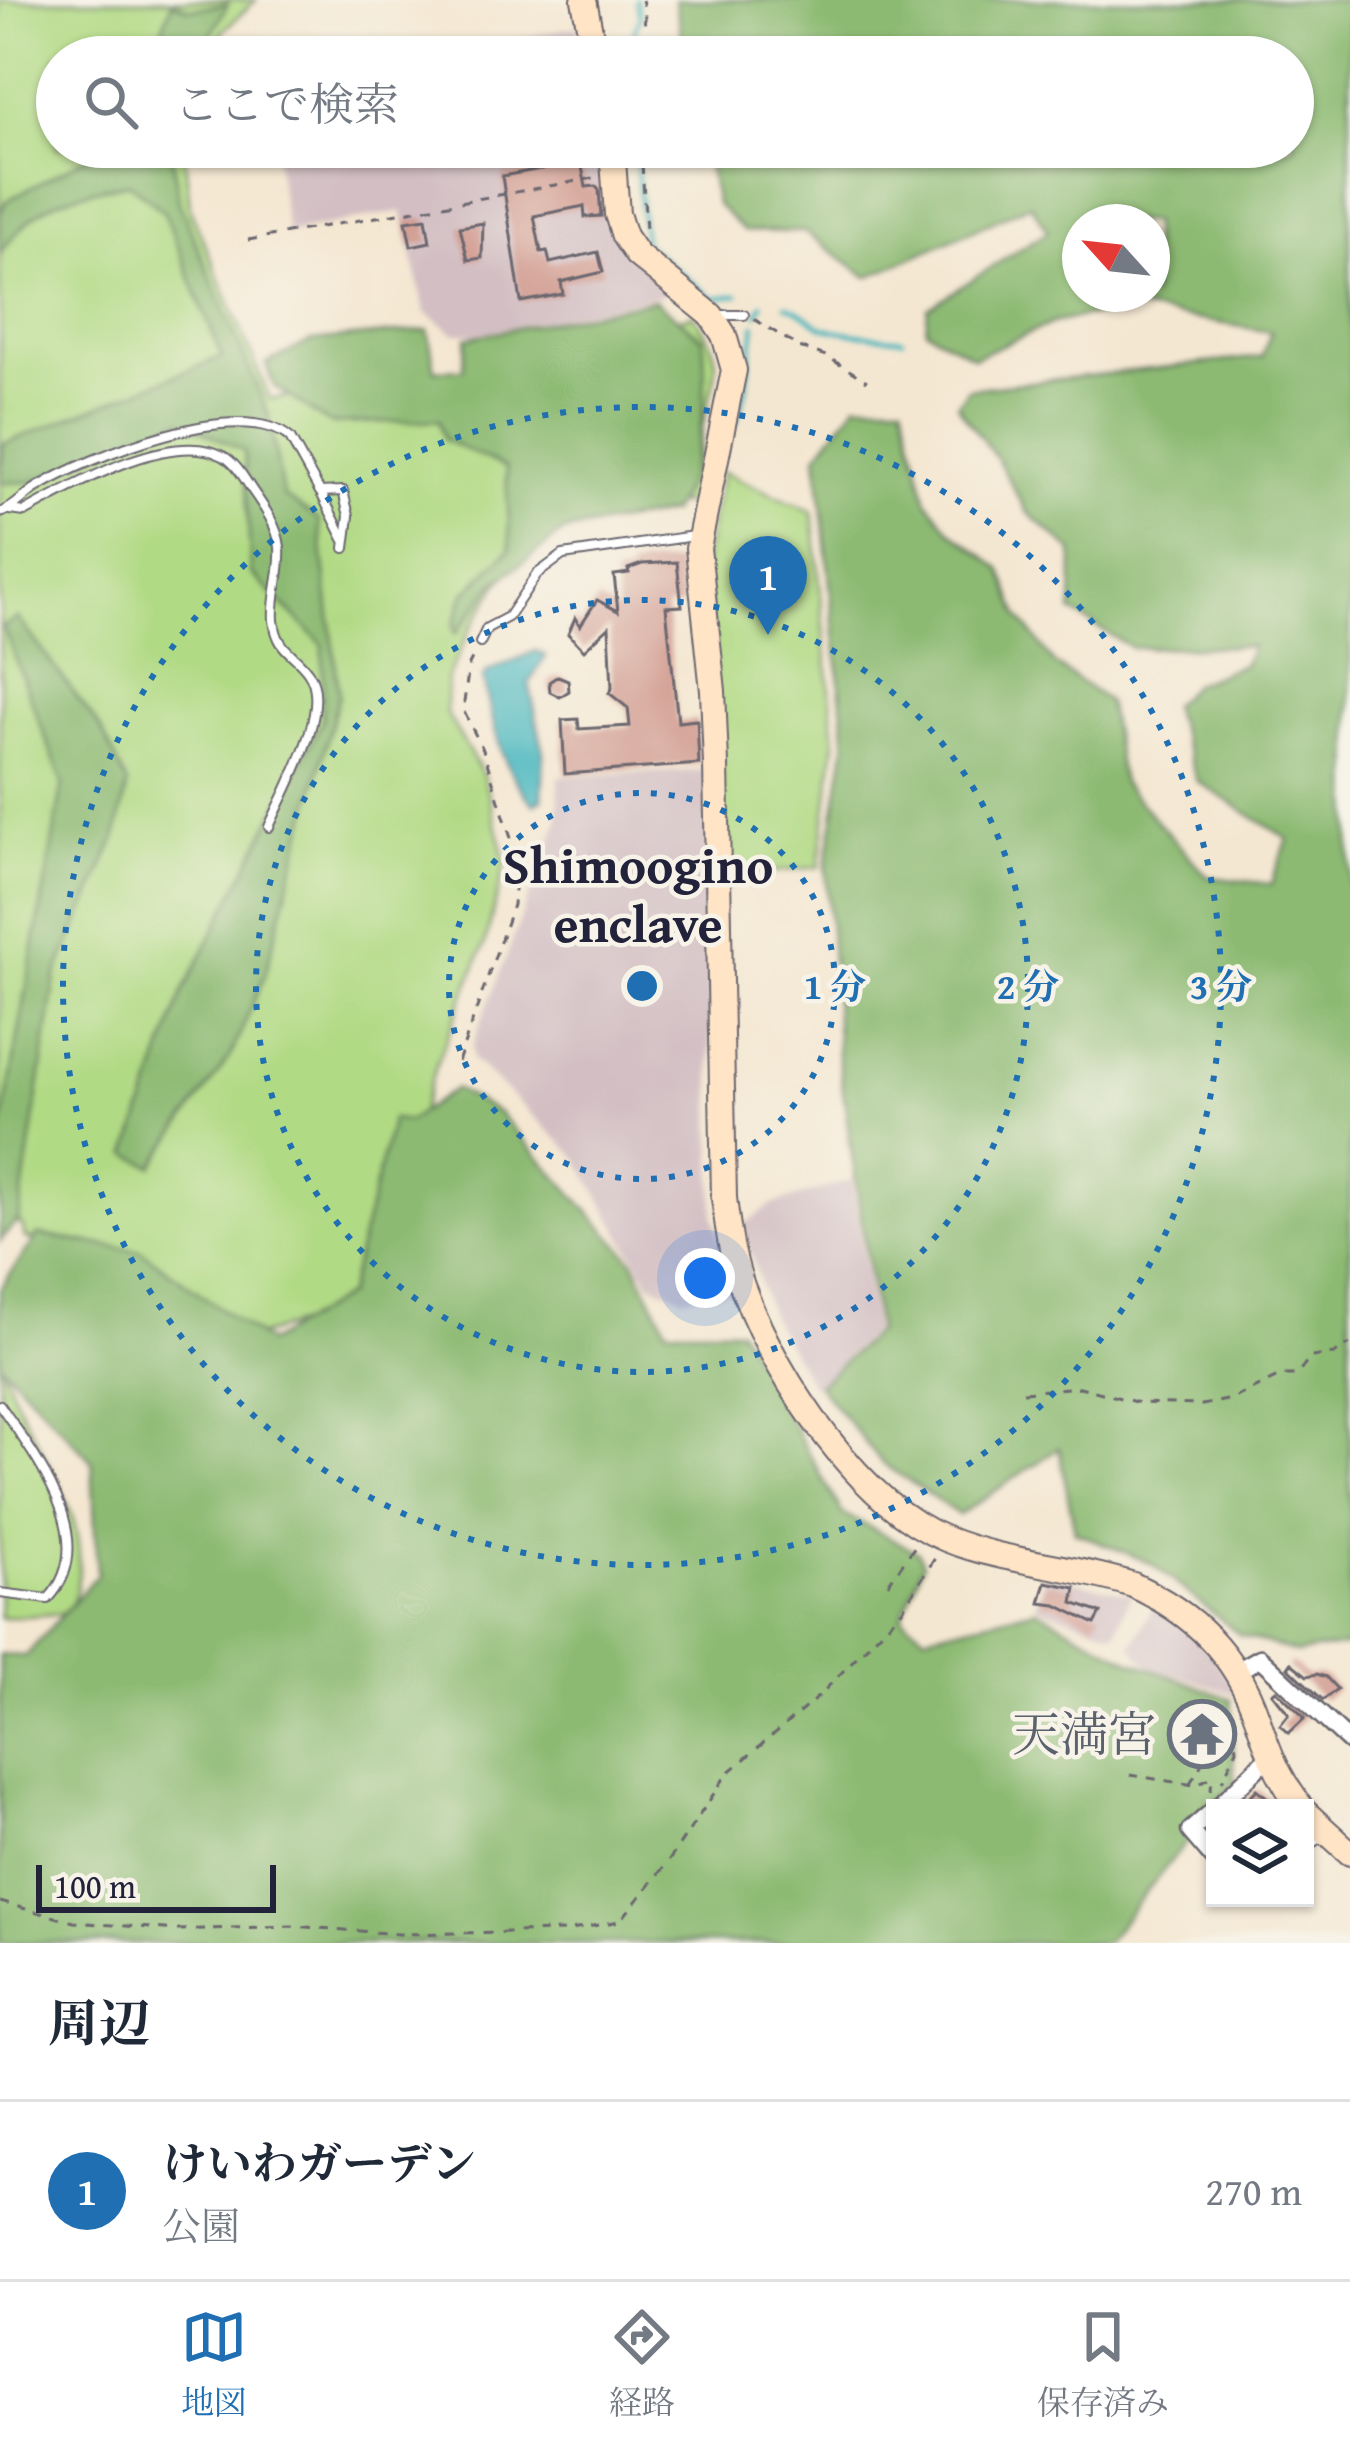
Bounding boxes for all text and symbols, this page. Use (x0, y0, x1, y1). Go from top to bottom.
search box (36, 36, 1314, 168)
icon: search (78, 69, 144, 135)
text: ここで検索 (174, 71, 399, 136)
north arrow (1062, 204, 1170, 312)
pin: 1 (729, 536, 807, 635)
district label: Shimoogino enclave (503, 827, 773, 961)
text: 1 分 (804, 959, 866, 1012)
text: 2 分 (997, 959, 1059, 1012)
text: 3 分 (1190, 959, 1252, 1012)
centre of rings (621, 965, 663, 1007)
your location (675, 1248, 735, 1308)
place label: 天満宮 (1012, 1698, 1156, 1769)
temple icon: 天満宮 (1167, 1699, 1237, 1769)
map controls (1206, 1799, 1314, 1907)
button: layers (1206, 1799, 1314, 1907)
scale bar (36, 1859, 276, 1912)
text: 100 m (54, 1862, 136, 1910)
text: 周辺 (48, 1985, 150, 2060)
text: けいわガーデン (162, 2130, 476, 2195)
text: 1 (77, 2162, 97, 2219)
text: 270 m (1205, 2162, 1302, 2219)
text: 公園 (162, 2197, 240, 2254)
tab: 地図 (181, 2304, 247, 2426)
tab: 経路 (609, 2304, 675, 2426)
tab: 保存済み (1037, 2304, 1169, 2426)

